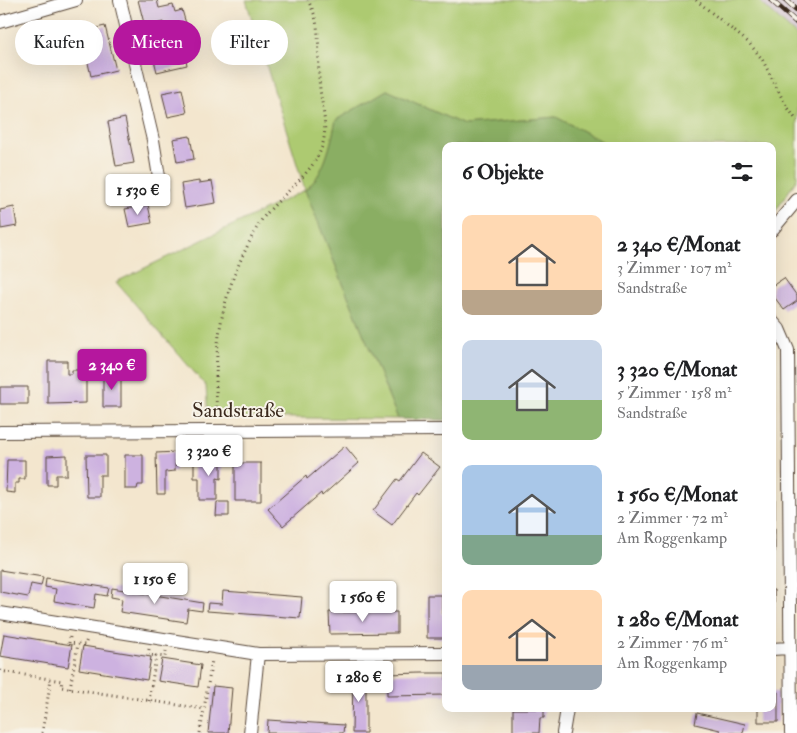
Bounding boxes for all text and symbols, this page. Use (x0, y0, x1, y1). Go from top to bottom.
chip: Kaufen (15, 20, 103, 65)
chip: Mieten (113, 20, 201, 65)
chip: Filter (211, 20, 288, 65)
icon: filters (728, 158, 756, 186)
text: 6 Objekte (462, 159, 543, 186)
pin: 1 530 € (92, 174, 184, 216)
text: 1 530 € (116, 180, 160, 200)
text: 2 340 €/Monat (617, 231, 741, 258)
icon: home (502, 235, 562, 295)
text: 3 Zimmer · 107 m² (617, 258, 732, 278)
text: Sandstraße (617, 278, 687, 298)
pin: 2 340 € (66, 348, 158, 391)
text: 2 340 € (88, 355, 136, 375)
text: 3 320 €/Monat (617, 356, 737, 383)
icon: home (502, 360, 562, 420)
text: 5 Zimmer · 158 m² (617, 383, 731, 403)
street label: Sandstraße (192, 397, 284, 424)
text: Sandstraße (617, 403, 687, 423)
pin: 3 320 € (163, 434, 255, 477)
text: 3 320 € (187, 441, 231, 461)
text: 1 560 €/Monat (617, 481, 738, 508)
icon: home (502, 485, 562, 545)
text: 2 Zimmer · 72 m² (617, 508, 728, 528)
text: Am Roggenkamp (617, 528, 727, 548)
pin: 1 150 € (109, 562, 201, 605)
text: 1 150 € (134, 569, 176, 589)
pin: 1 560 € (317, 580, 409, 623)
text: 1 560 € (340, 587, 386, 607)
text: 1 280 €/Monat (617, 606, 739, 633)
icon: home (502, 610, 562, 670)
text: 2 Zimmer · 76 m² (617, 633, 728, 653)
text: Am Roggenkamp (617, 653, 727, 673)
pin: 1 280 € (313, 660, 405, 703)
text: 1 280 € (336, 667, 382, 687)

